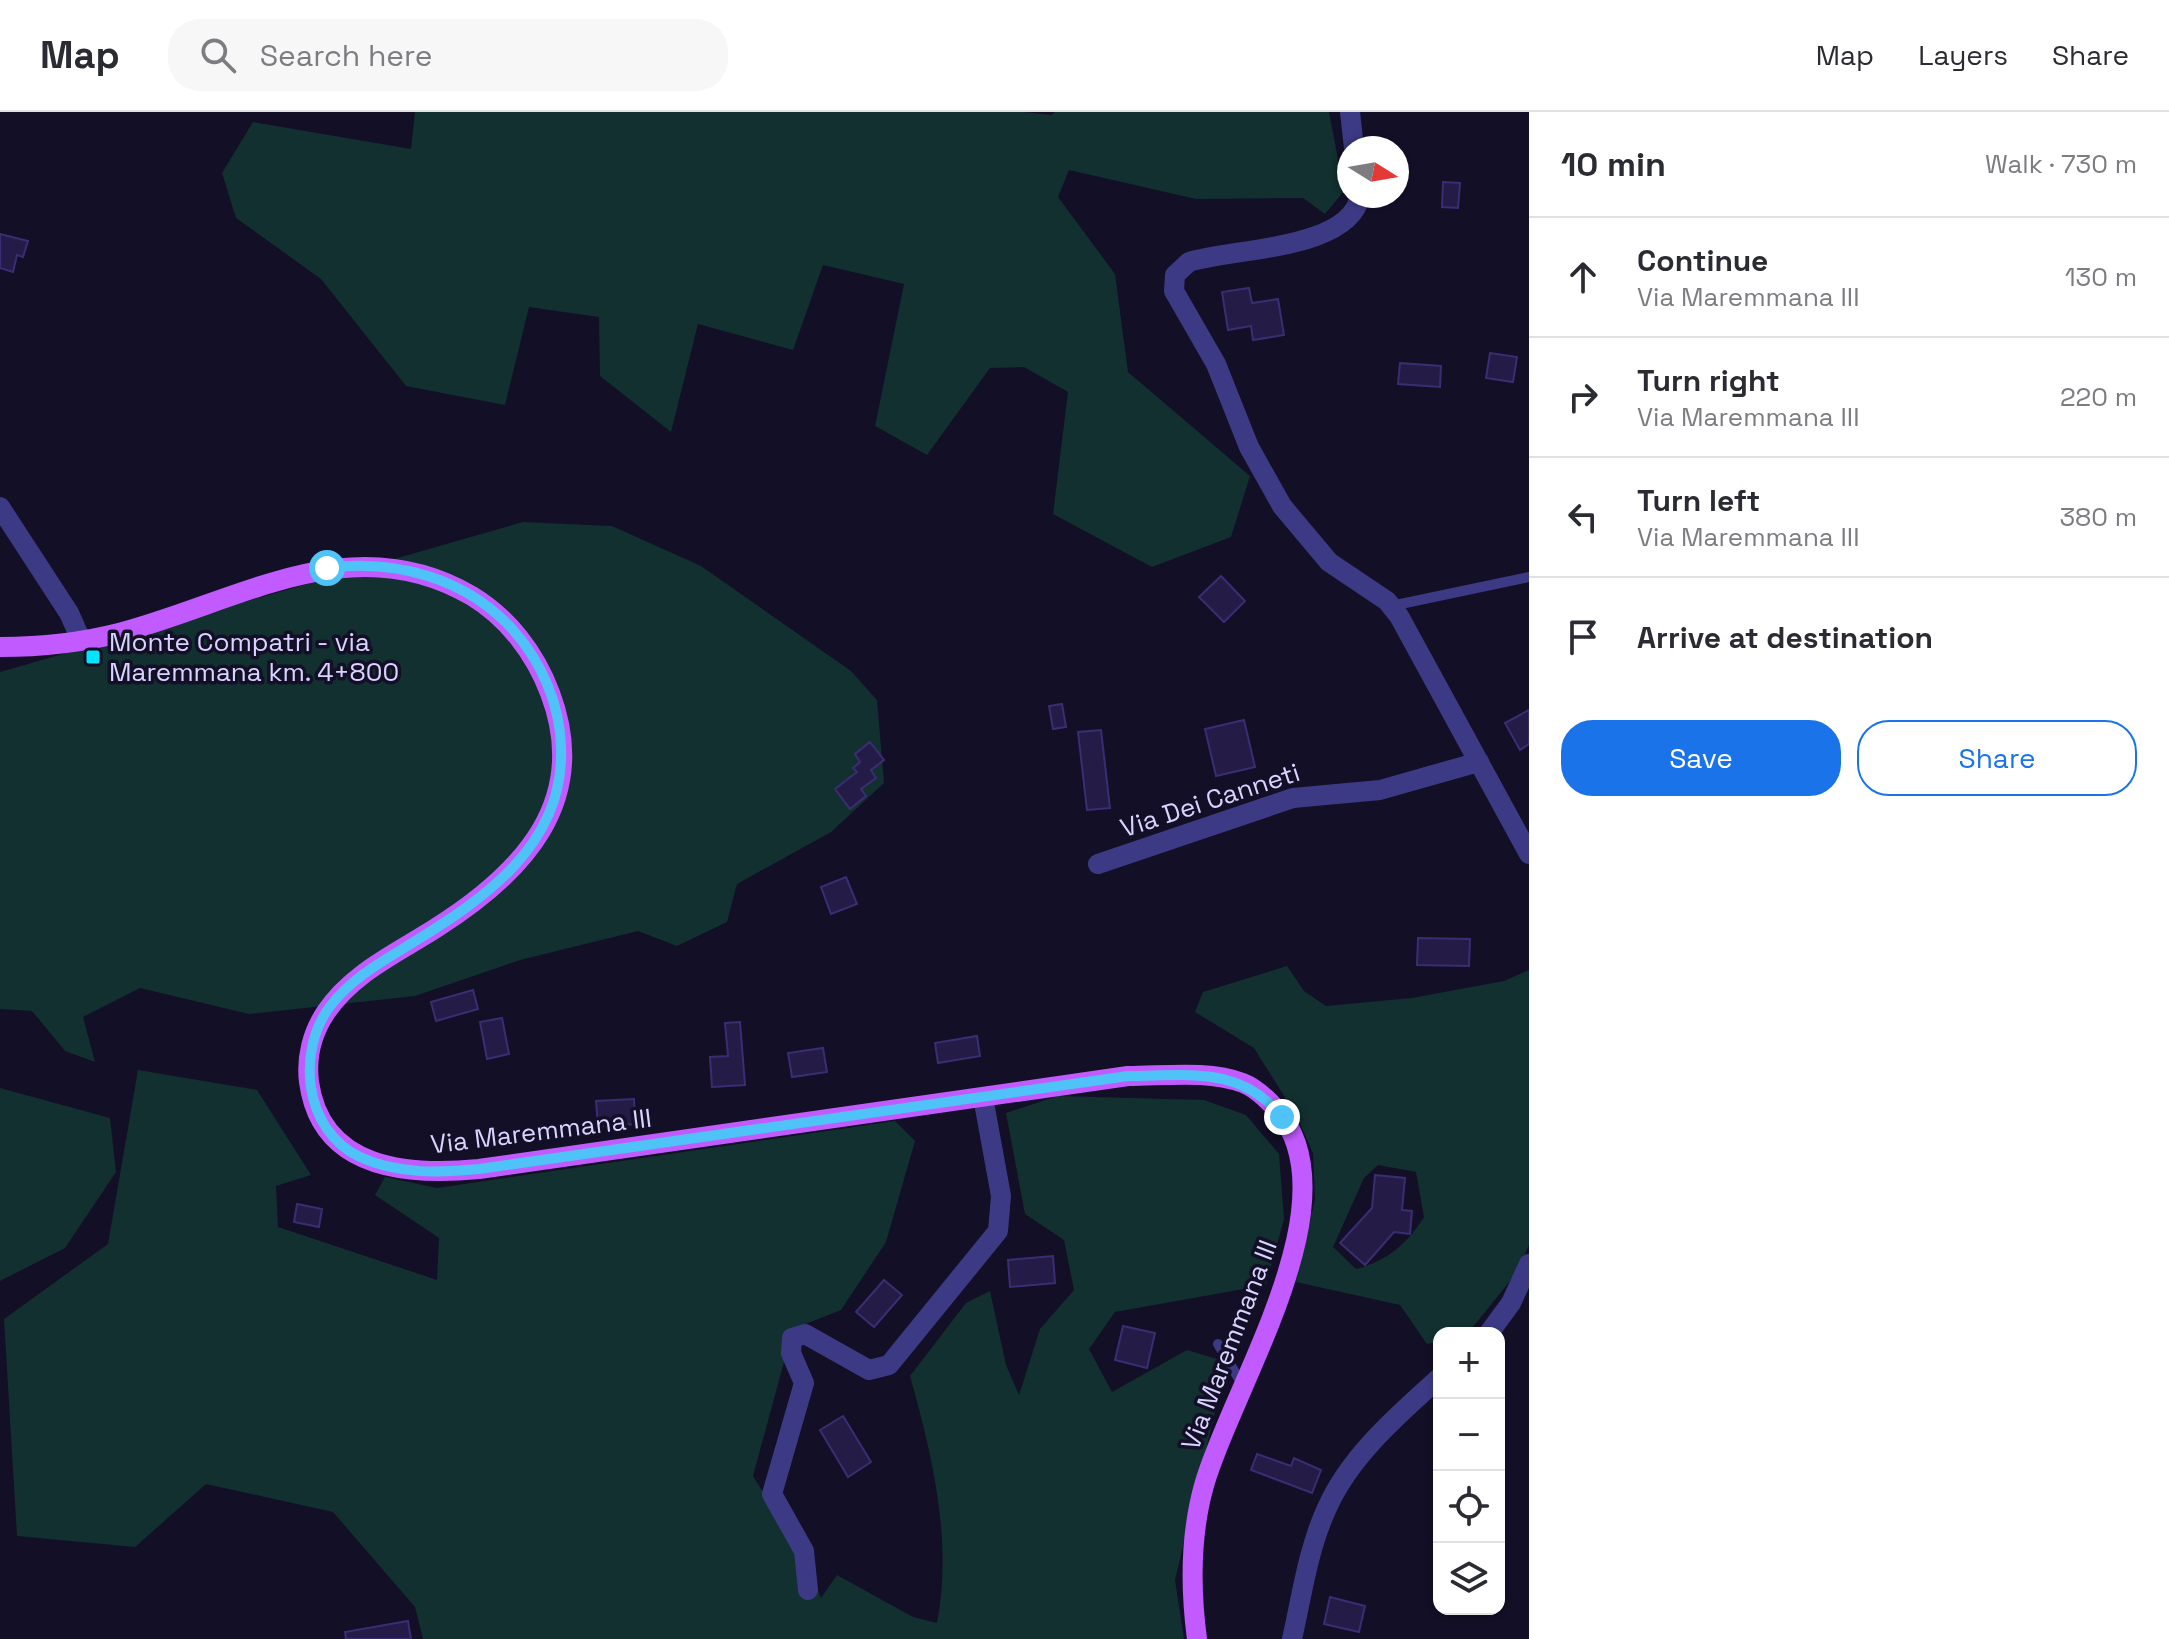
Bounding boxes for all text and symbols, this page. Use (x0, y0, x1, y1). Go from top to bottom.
search box (168, 19, 728, 91)
text: Map (40, 31, 120, 79)
icon: search (196, 33, 240, 77)
text: Search here (260, 36, 433, 75)
text: Map (1816, 37, 1874, 73)
text: Layers (1918, 37, 2008, 73)
text: Share (2052, 37, 2129, 73)
north arrow (1337, 136, 1409, 208)
text: 10 min (1561, 143, 1666, 186)
text: Walk · 730 m (1985, 147, 2137, 181)
text: Continue (1637, 241, 1768, 280)
icon: ahead (1561, 255, 1605, 299)
text: 130 m (2065, 260, 2137, 294)
text: Via Maremmana III (1637, 280, 1860, 314)
text: Turn right (1637, 361, 1780, 400)
icon: right (1561, 375, 1605, 419)
text: 220 m (2060, 380, 2137, 414)
text: Via Maremmana III (1637, 400, 1860, 434)
text: Turn left (1637, 481, 1760, 520)
icon: left (1561, 495, 1605, 539)
text: 380 m (2059, 500, 2137, 534)
text: Via Maremmana III (1637, 520, 1860, 554)
route start (309, 550, 345, 586)
icon: arrive (1561, 615, 1605, 659)
text: Arrive at destination (1637, 618, 1933, 657)
place label: Monte Compatri - via Maremmana km. 4+800 (109, 625, 399, 689)
marker: Monte Compatri - via Maremmana km. 4+800 (84, 648, 102, 666)
button: Save (1561, 720, 1841, 796)
button: Share (1857, 720, 2137, 796)
street label: Via Dei Canneti (1116, 755, 1304, 845)
route end (1264, 1099, 1300, 1135)
street label: Via Maremmana III (428, 1101, 654, 1161)
street label: Via Maremmana III (1173, 1235, 1285, 1455)
map controls (1433, 1327, 1505, 1615)
button: + (1433, 1327, 1505, 1399)
button: − (1433, 1399, 1505, 1471)
button: locate (1433, 1471, 1505, 1543)
button: layers (1433, 1543, 1505, 1615)

